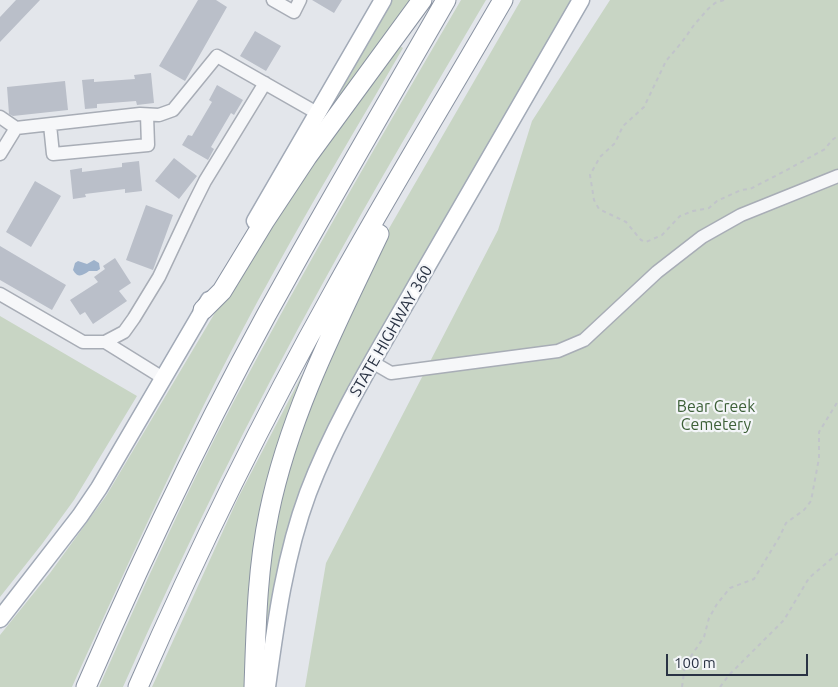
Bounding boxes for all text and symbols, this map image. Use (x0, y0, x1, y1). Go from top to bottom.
street label: STATE HIGHWAY 360 (346, 262, 436, 400)
park label: Bear Creek Cemetery (677, 397, 755, 435)
scale bar (668, 644, 810, 676)
text: 100 m (674, 654, 716, 671)

